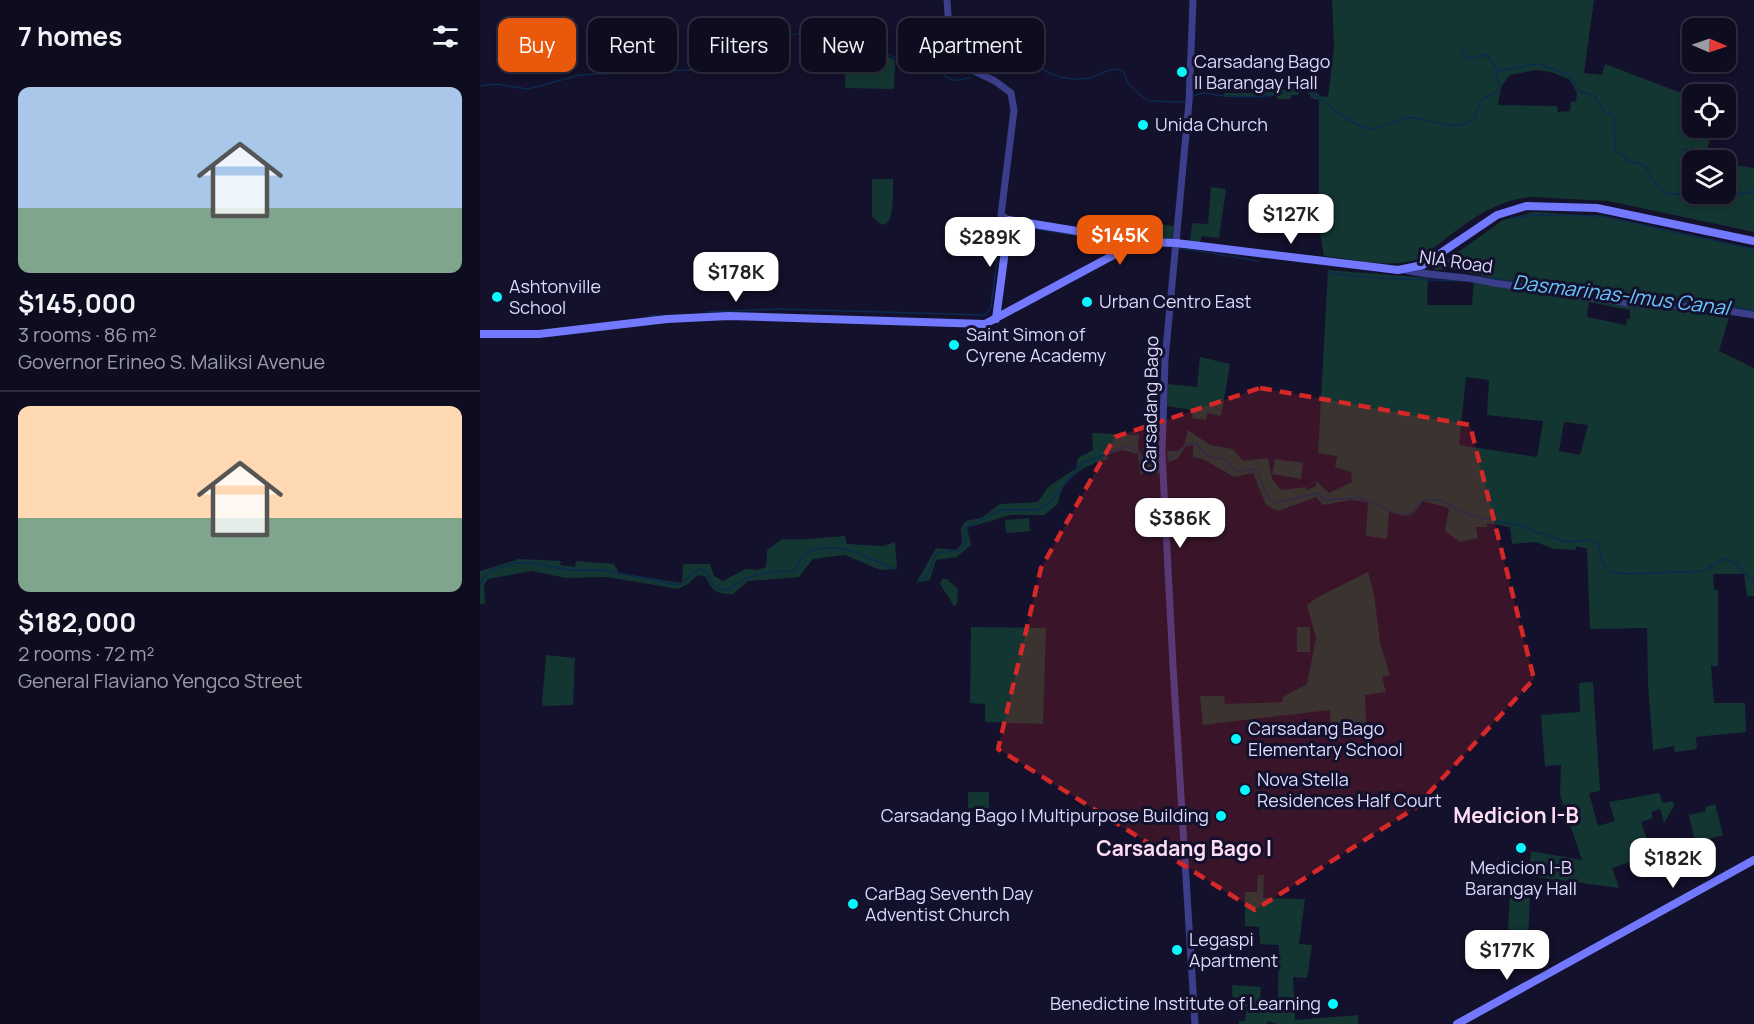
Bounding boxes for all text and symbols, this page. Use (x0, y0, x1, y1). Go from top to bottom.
text: 7 homes (18, 18, 122, 54)
chip: Buy (498, 18, 576, 72)
chip: Rent (588, 18, 677, 72)
chip: Filters (689, 18, 789, 72)
chip: New (801, 18, 886, 72)
chip: Apartment (898, 18, 1044, 72)
north arrow (1682, 18, 1736, 72)
map controls (1682, 18, 1736, 204)
icon: filters (429, 20, 462, 53)
place label: Carsadang Bago II Barangay Hall (1194, 49, 1330, 94)
marker: Carsadang Bago II Barangay Hall (1175, 65, 1189, 79)
button: locate (1682, 84, 1736, 138)
place label: Unida Church (1155, 112, 1268, 136)
marker: Unida Church (1136, 118, 1150, 132)
icon: home (186, 126, 294, 234)
button: layers (1682, 150, 1736, 204)
pin: $127K (1249, 194, 1333, 245)
text: $127K (1263, 200, 1319, 227)
pin: $145K (1078, 215, 1162, 266)
pin: $289K (948, 217, 1032, 268)
text: $145K (1091, 221, 1149, 248)
text: $289K (959, 223, 1021, 250)
street label: NIA Road (1418, 244, 1495, 278)
pin: $178K (694, 252, 778, 303)
text: $178K (707, 258, 765, 285)
water label: Dasmarinas-Imus Canal (1511, 268, 1733, 321)
place label: Ashtonville School (509, 274, 601, 319)
text: $145,000 (18, 285, 136, 321)
place label: Urban Centro East (1099, 289, 1252, 313)
marker: Ashtonville School (490, 290, 504, 304)
marker: Urban Centro East (1080, 295, 1094, 309)
text: 3 rooms · 86 m² (18, 321, 157, 348)
place label: Saint Simon of Cyrene Academy (966, 322, 1107, 367)
street label: Carsadang Bago (1137, 336, 1163, 472)
marker: Saint Simon of Cyrene Academy (947, 338, 961, 352)
text: Governor Erineo S. Maliksi Avenue (18, 348, 325, 375)
icon: home (186, 445, 294, 553)
pin: $386K (1138, 498, 1222, 549)
text: $386K (1149, 504, 1211, 531)
text: $182,000 (18, 604, 136, 640)
text: 2 rooms · 72 m² (18, 640, 154, 667)
text: General Flaviano Yengco Street (18, 667, 303, 694)
place label: Carsadang Bago Elementary School (1248, 716, 1403, 761)
marker: Carsadang Bago Elementary School (1229, 732, 1243, 746)
place label: Nova Stella Residences Half Court (1257, 767, 1442, 812)
marker: Nova Stella Residences Half Court (1238, 783, 1252, 797)
district label: Medicion I-B (1453, 801, 1579, 829)
place label: Carsadang Bago I Multipurpose Building (881, 803, 1209, 827)
marker: Carsadang Bago I Multipurpose Building (1214, 809, 1228, 823)
district label: Carsadang Bago I (1096, 834, 1272, 862)
pin: $182K (1631, 838, 1715, 889)
marker: Medicion I-B Barangay Hall (1514, 841, 1528, 855)
text: $182K (1644, 844, 1702, 871)
place label: Medicion I-B Barangay Hall (1465, 855, 1577, 900)
place label: CarBag Seventh Day Adventist Church (865, 881, 1034, 926)
marker: CarBag Seventh Day Adventist Church (846, 897, 860, 911)
place label: Legaspi Apartment (1189, 927, 1278, 972)
pin: $177K (1465, 930, 1549, 981)
text: $177K (1479, 936, 1535, 963)
marker: Legaspi Apartment (1170, 943, 1184, 957)
place label: Benedictine Institute of Learning (1050, 991, 1321, 1015)
marker: Benedictine Institute of Learning (1326, 997, 1340, 1011)

